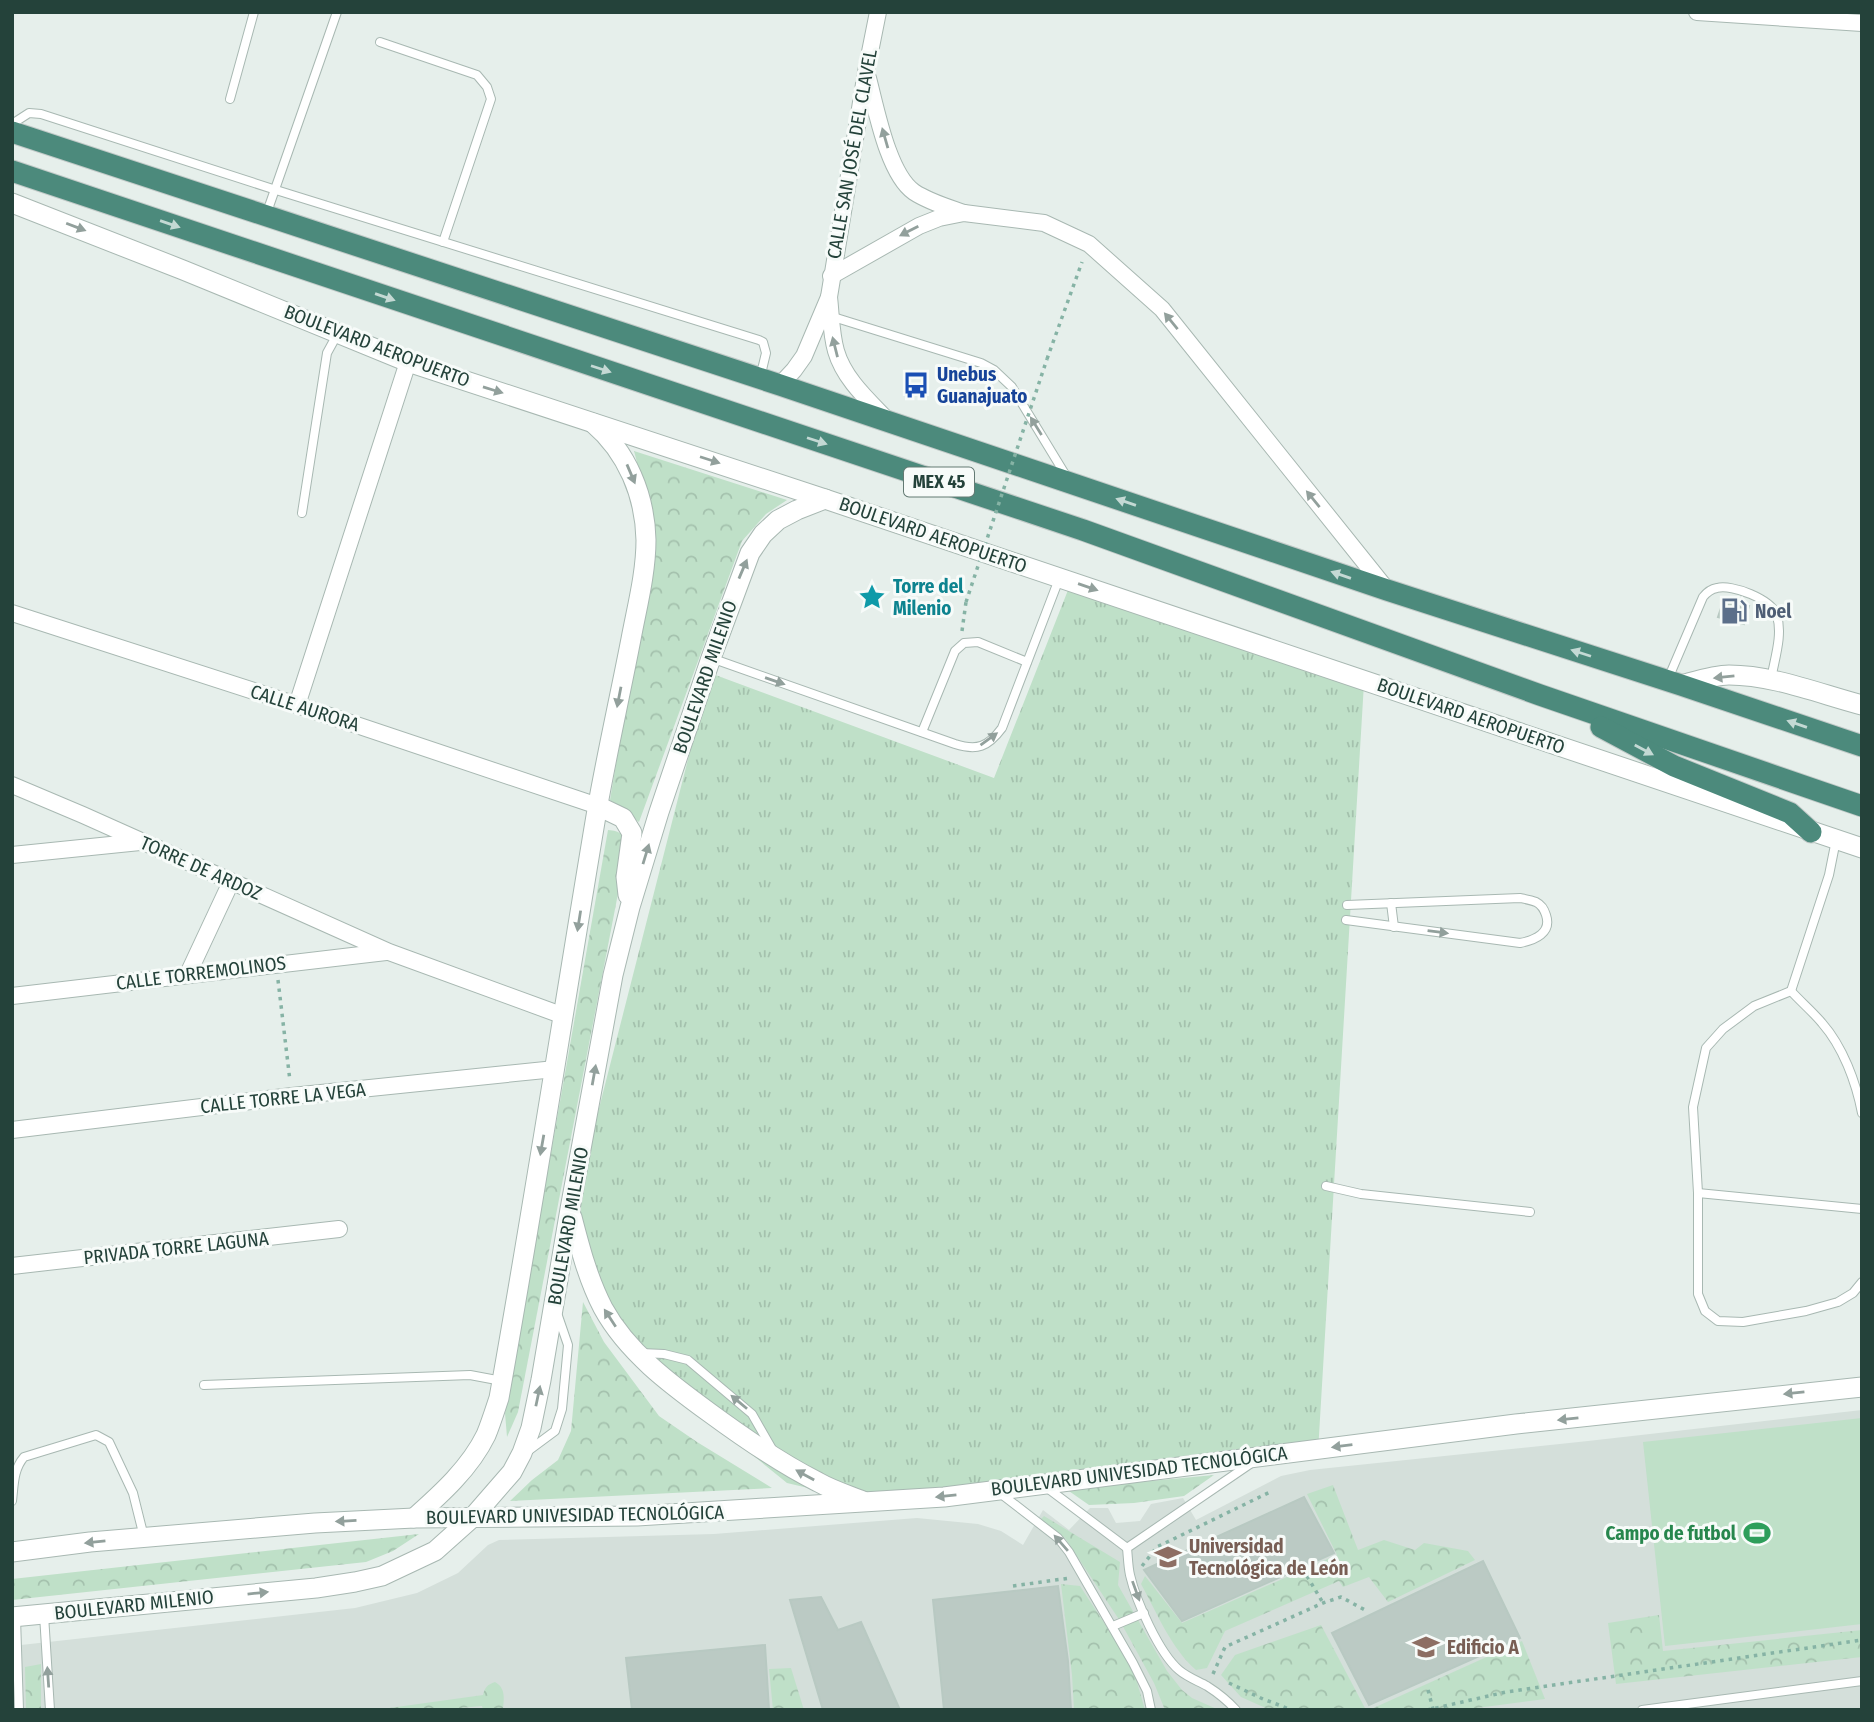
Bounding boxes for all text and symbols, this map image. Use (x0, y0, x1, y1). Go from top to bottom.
street label: CALLE SAN JOSÉ DEL CLAVEL (822, 47, 882, 261)
one-way arrow (879, 127, 889, 148)
one-way arrow (159, 219, 180, 230)
one-way arrow (66, 222, 87, 233)
one-way arrow (899, 225, 919, 236)
one-way arrow (375, 292, 396, 303)
street label: BOULEVARD AEROPUERTO (281, 300, 473, 392)
one-way arrow (1164, 313, 1179, 331)
one-way arrow (829, 336, 840, 358)
place label: Unebus Guanajuato (937, 363, 1027, 408)
one-way arrow (591, 364, 612, 375)
bus stop icon: Unebus Guanajuato (901, 370, 931, 400)
one-way arrow (483, 385, 504, 396)
one-way arrow (1029, 417, 1042, 436)
one-way arrow (806, 436, 827, 447)
one-way arrow (699, 455, 720, 466)
one-way arrow (626, 463, 637, 484)
road number: MEX 45 (904, 468, 974, 496)
one-way arrow (1306, 490, 1321, 508)
street label: BOULEVARD AEROPUERTO (836, 492, 1030, 578)
one-way arrow (1115, 496, 1136, 507)
one-way arrow (738, 558, 749, 579)
one-way arrow (1331, 569, 1352, 580)
place label: Torre del Milenio (893, 575, 964, 620)
place icon: Torre del Milenio (857, 582, 887, 612)
one-way arrow (1078, 582, 1099, 593)
fuel station icon: Noel (1719, 596, 1749, 626)
street label: BOULEVARD MILENIO (668, 597, 742, 757)
place label: Noel (1755, 600, 1792, 623)
one-way arrow (1570, 647, 1591, 658)
one-way arrow (1713, 671, 1735, 682)
street label: BOULEVARD AEROPUERTO (1374, 673, 1568, 759)
one-way arrow (765, 676, 786, 687)
street label: CALLE AURORA (248, 680, 362, 736)
one-way arrow (614, 686, 625, 708)
one-way arrow (1786, 718, 1807, 729)
one-way arrow (980, 733, 998, 747)
one-way arrow (1634, 744, 1654, 755)
street label: TORRE DE ARDOZ (137, 831, 265, 905)
one-way arrow (642, 843, 652, 864)
one-way arrow (573, 910, 584, 932)
one-way arrow (1427, 927, 1449, 938)
street label: CALLE TORREMOLINOS (115, 951, 287, 995)
one-way arrow (589, 1064, 600, 1086)
street label: CALLE TORRE LA VEGA (199, 1078, 367, 1118)
one-way arrow (536, 1134, 547, 1156)
street label: BOULEVARD MILENIO (543, 1145, 593, 1307)
street label: PRIVADA TORRE LAGUNA (82, 1227, 270, 1269)
one-way arrow (604, 1309, 617, 1328)
one-way arrow (533, 1385, 544, 1407)
one-way arrow (1783, 1388, 1805, 1399)
one-way arrow (730, 1395, 747, 1410)
one-way arrow (1557, 1413, 1579, 1424)
one-way arrow (1331, 1440, 1353, 1451)
street label: BOULEVARD UNIVESIDAD TECNOLÓGICA (989, 1441, 1289, 1501)
one-way arrow (795, 1469, 815, 1481)
one-way arrow (935, 1491, 957, 1502)
street label: BOULEVARD UNIVESIDAD TECNOLÓGICA (426, 1501, 724, 1529)
one-way arrow (335, 1516, 357, 1527)
sports icon: Campo de futbol (1742, 1518, 1772, 1548)
place label: Campo de futbol (1605, 1522, 1737, 1545)
one-way arrow (1053, 1534, 1069, 1552)
place label: Universidad Tecnológica de León (1189, 1535, 1349, 1580)
one-way arrow (84, 1536, 106, 1547)
school or university icon: Universidad Tecnológica de León (1153, 1542, 1183, 1572)
one-way arrow (1130, 1580, 1141, 1601)
street label: BOULEVARD MILENIO (53, 1585, 215, 1625)
one-way arrow (247, 1587, 269, 1598)
school or university icon: Edificio A (1411, 1632, 1441, 1662)
place label: Edificio A (1447, 1636, 1520, 1659)
one-way arrow (42, 1666, 53, 1688)

